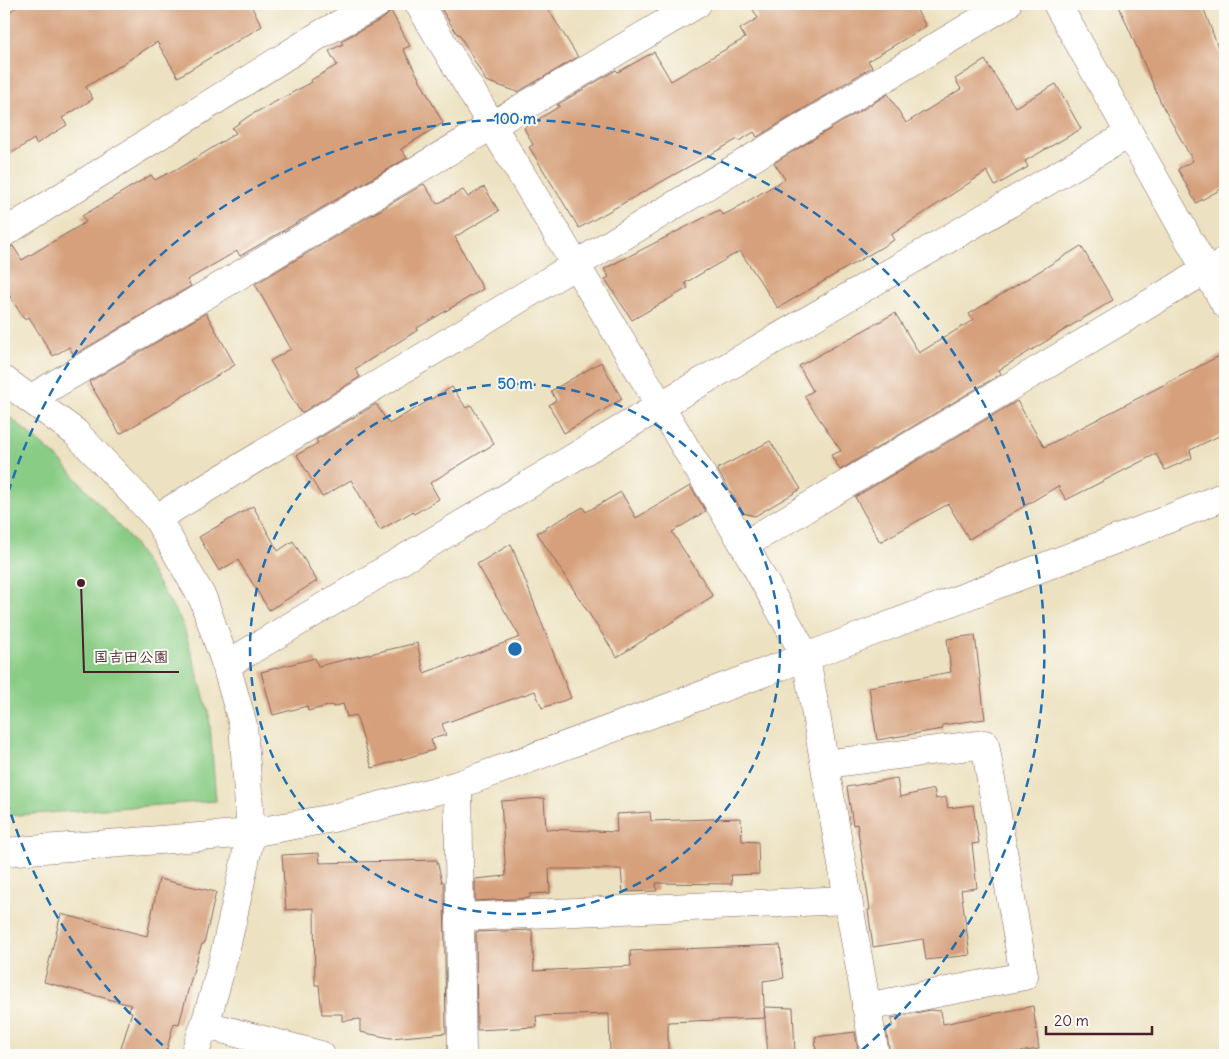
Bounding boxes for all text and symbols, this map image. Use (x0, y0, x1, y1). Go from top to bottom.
text: 100 m (494, 109, 536, 128)
text: 50 m (497, 374, 533, 393)
centre of rings (506, 640, 524, 658)
callout: 国吉田公園 (84, 642, 179, 672)
text: 国吉田公園 (93, 647, 169, 666)
scale bar (1046, 1004, 1153, 1036)
text: 20 m (1054, 1011, 1089, 1030)

